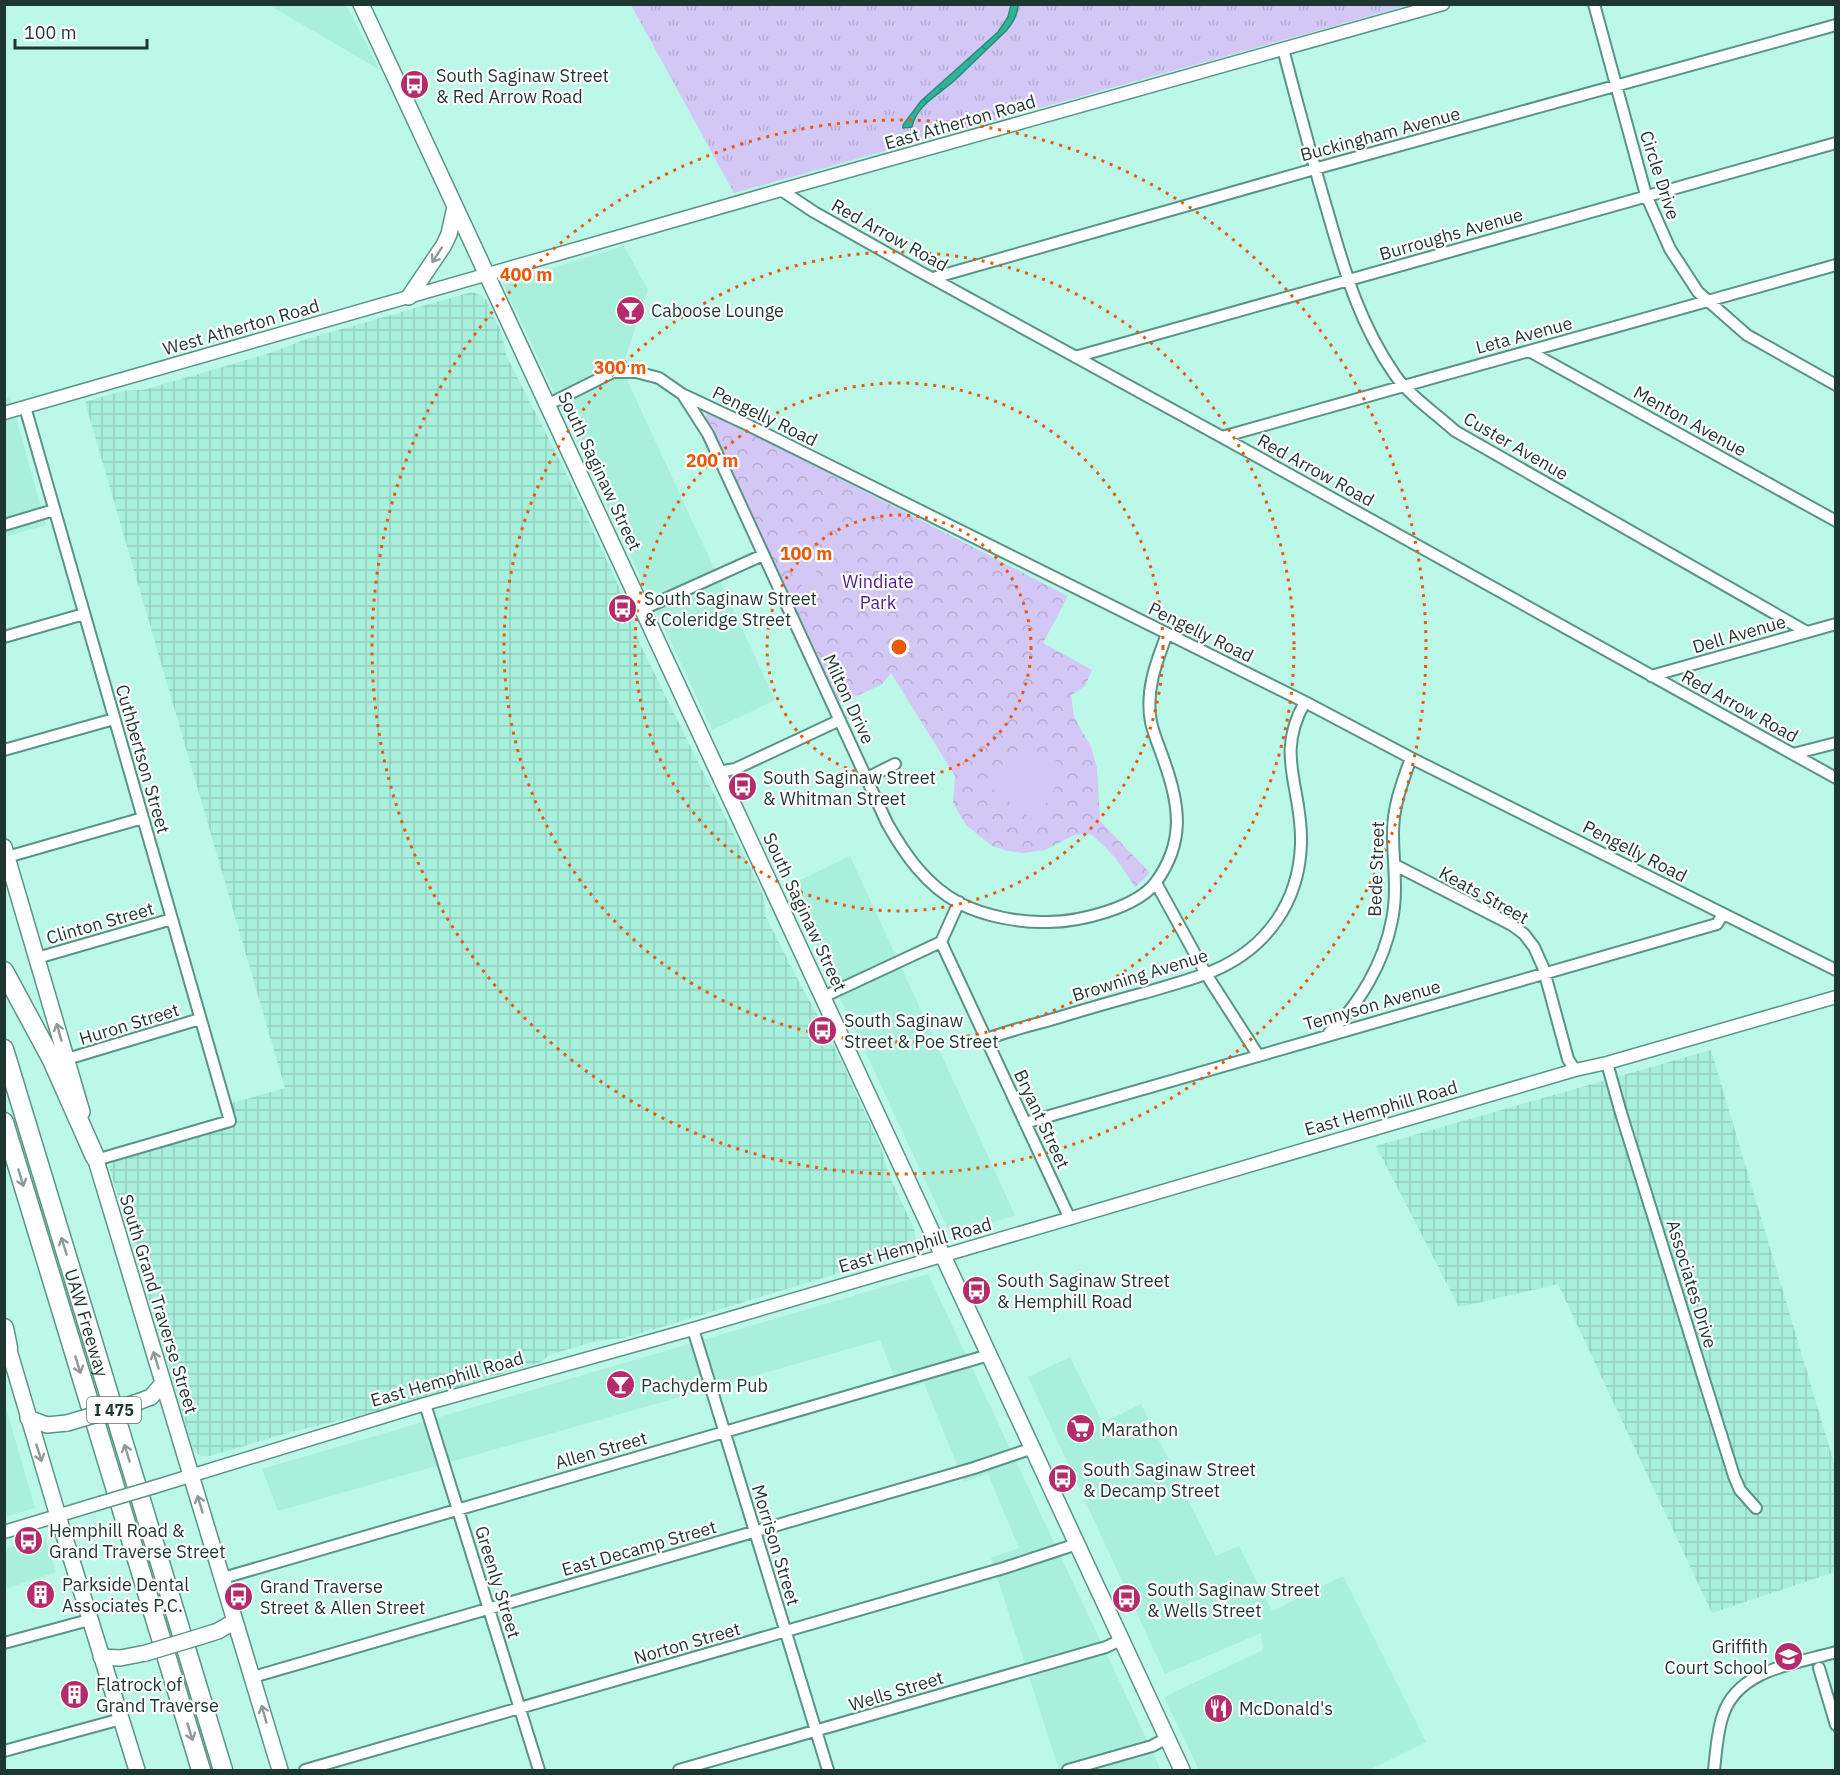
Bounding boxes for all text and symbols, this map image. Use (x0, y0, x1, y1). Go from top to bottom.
scale bar (15, 12, 147, 50)
text: 100 m (24, 21, 76, 44)
place label: South Saginaw Street & Red Arrow Road (436, 64, 609, 108)
bus stop icon: South Saginaw Street & Red Arrow Road (399, 69, 431, 101)
street label: East Atherton Road (882, 89, 1038, 155)
street label: Buckingham Avenue (1298, 102, 1463, 166)
street label: Circle Drive (1635, 128, 1685, 222)
street label: Red Arrow Road (828, 193, 952, 277)
street label: Burroughs Avenue (1377, 202, 1526, 265)
one-way arrow (431, 246, 444, 263)
text: 400 m (500, 263, 552, 286)
street label: West Atherton Road (160, 294, 322, 360)
bar icon: Caboose Lounge (614, 294, 646, 326)
place label: Caboose Lounge (651, 299, 784, 322)
street label: Leta Avenue (1473, 311, 1575, 359)
text: 300 m (594, 356, 646, 379)
street label: Menton Avenue (1629, 380, 1751, 462)
street label: Pengelly Road (709, 381, 821, 451)
street label: South Saginaw Street (553, 388, 647, 554)
street label: Custer Avenue (1460, 407, 1573, 485)
street label: Red Arrow Road (1254, 428, 1378, 512)
text: 200 m (686, 449, 738, 472)
text: 100 m (780, 542, 832, 565)
park label: Windiate Park (842, 570, 914, 614)
place label: South Saginaw Street & Coleridge Street (644, 587, 817, 631)
bus stop icon: South Saginaw Street & Coleridge Street (607, 592, 639, 624)
street label: Pengelly Road (1145, 597, 1257, 667)
street label: Dell Avenue (1690, 610, 1788, 658)
centre of rings (889, 637, 909, 657)
street label: Milton Drive (818, 650, 880, 748)
street label: Red Arrow Road (1678, 664, 1802, 748)
street label: Cuthbertson Street (111, 682, 175, 836)
place label: South Saginaw Street & Whitman Street (763, 766, 936, 810)
bus stop icon: South Saginaw Street & Whitman Street (726, 771, 758, 803)
street label: Pengelly Road (1579, 815, 1691, 887)
street label: Bede Street (1363, 821, 1389, 917)
street label: South Saginaw Street (758, 829, 852, 995)
street label: Keats Street (1435, 861, 1533, 929)
street label: Clinton Street (43, 897, 157, 949)
street label: Browning Avenue (1069, 943, 1211, 1007)
street label: Tennyson Avenue (1301, 974, 1443, 1036)
street label: Huron Street (76, 998, 182, 1050)
place label: South Saginaw Street & Poe Street (844, 1009, 999, 1053)
bus stop icon: South Saginaw Street & Poe Street (807, 1014, 839, 1046)
one-way arrow (53, 1023, 64, 1042)
street label: Bryant Street (1009, 1066, 1075, 1172)
street label: East Hemphill Road (1302, 1075, 1460, 1141)
one-way arrow (17, 1168, 28, 1187)
street label: South Grand Traverse Street (115, 1192, 203, 1416)
street label: East Hemphill Road (836, 1212, 994, 1278)
street label: Associates Drive (1662, 1217, 1722, 1351)
one-way arrow (58, 1237, 69, 1256)
street label: UAW Freeway (60, 1266, 114, 1380)
place label: South Saginaw Street & Hemphill Road (997, 1269, 1170, 1313)
bus stop icon: South Saginaw Street & Hemphill Road (960, 1274, 992, 1306)
street label: East Hemphill Road (368, 1346, 526, 1412)
one-way arrow (150, 1351, 161, 1370)
one-way arrow (73, 1355, 84, 1374)
bar icon: Pachyderm Pub (604, 1369, 636, 1401)
place label: Pachyderm Pub (641, 1374, 768, 1397)
road number: I 475 (87, 1397, 141, 1423)
supermarket icon: Marathon (1064, 1413, 1096, 1445)
place label: Marathon (1101, 1418, 1178, 1441)
street label: Allen Street (552, 1426, 650, 1474)
one-way arrow (34, 1443, 45, 1462)
one-way arrow (121, 1444, 132, 1463)
place label: South Saginaw Street & Decamp Street (1083, 1458, 1256, 1502)
bus stop icon: South Saginaw Street & Decamp Street (1046, 1463, 1078, 1495)
street label: Morrison Street (747, 1482, 805, 1608)
one-way arrow (194, 1495, 205, 1514)
street label: East Decamp Street (559, 1515, 719, 1581)
place label: Hemphill Road & Grand Traverse Street (49, 1519, 226, 1563)
street label: Greenly Street (470, 1523, 526, 1641)
bus stop icon: Hemphill Road & Grand Traverse Street (12, 1524, 44, 1556)
place label: Parkside Dental Associates P.C. (62, 1573, 189, 1617)
place label: Grand Traverse Street & Allen Street (260, 1575, 425, 1619)
building icon: Parkside Dental Associates P.C. (25, 1578, 57, 1610)
place label: South Saginaw Street & Wells Street (1147, 1578, 1320, 1622)
bus stop icon: Grand Traverse Street & Allen Street (223, 1580, 255, 1612)
bus stop icon: South Saginaw Street & Wells Street (1110, 1583, 1142, 1615)
street label: Norton Street (631, 1617, 743, 1669)
place label: Griffith Court School (1664, 1635, 1768, 1679)
school or university icon: Griffith Court School (1773, 1640, 1805, 1672)
street label: Wells Street (846, 1666, 946, 1716)
place label: Flatrock of Grand Traverse (96, 1673, 219, 1717)
building icon: Flatrock of Grand Traverse (59, 1678, 91, 1710)
restaurant icon: McDonald's (1202, 1692, 1234, 1724)
place label: McDonald's (1239, 1697, 1333, 1720)
one-way arrow (257, 1705, 269, 1724)
one-way arrow (185, 1722, 196, 1741)

